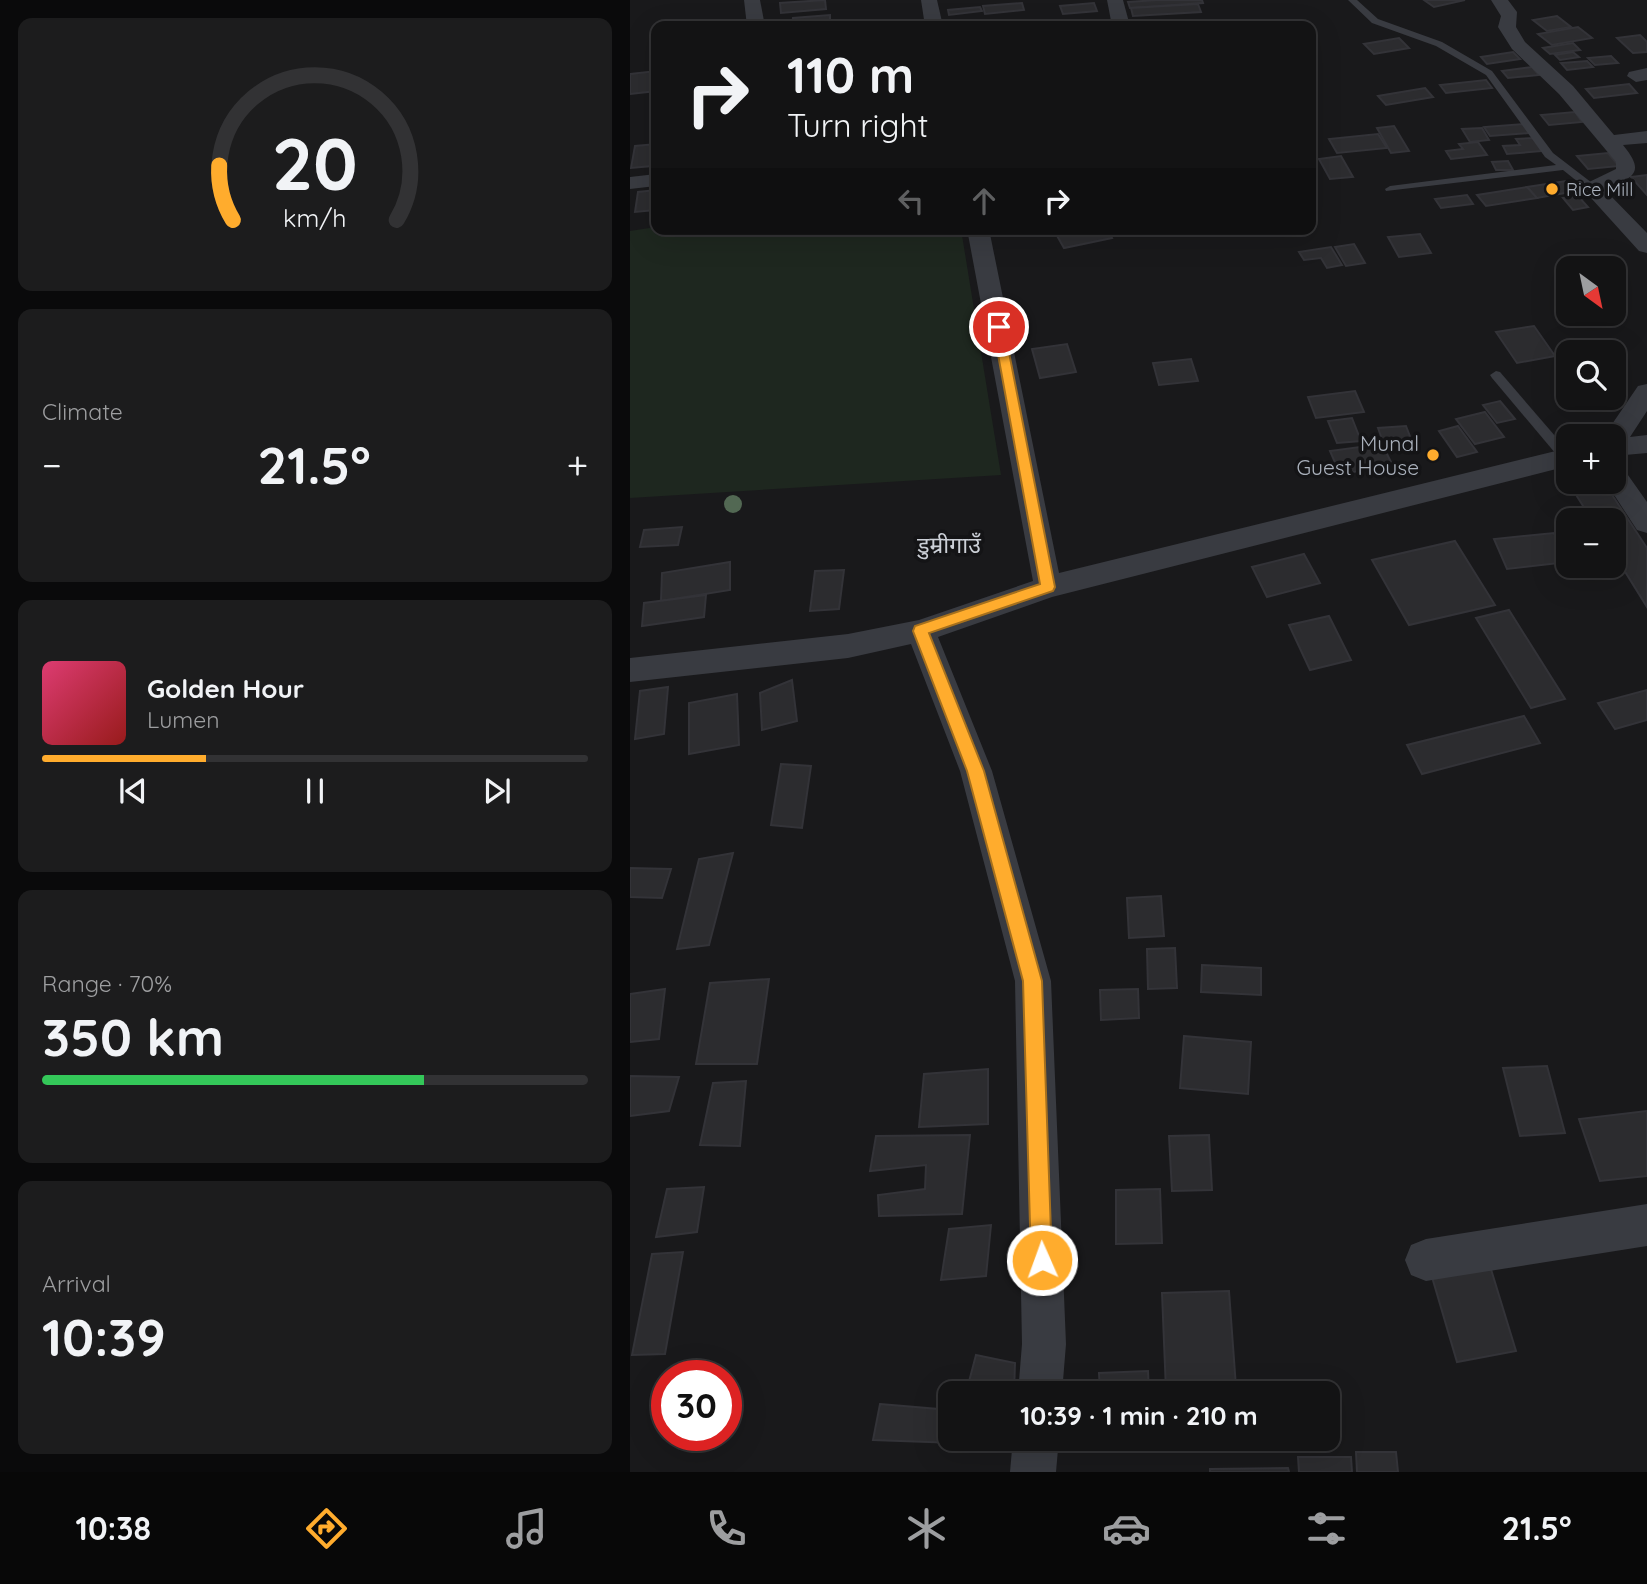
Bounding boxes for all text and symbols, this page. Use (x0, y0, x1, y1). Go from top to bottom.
text: 110 m (787, 44, 914, 105)
icon: right (672, 49, 763, 140)
text: Turn right (787, 105, 928, 145)
text: 20 (272, 118, 358, 209)
place label: Rice Mill (1566, 178, 1633, 201)
marker: Rice Mill (1544, 181, 1560, 197)
icon: left (892, 182, 930, 220)
icon: ahead (965, 182, 1003, 220)
icon: right (1038, 182, 1076, 220)
text: km/h (283, 202, 347, 233)
north arrow (1556, 256, 1626, 326)
map controls (1556, 256, 1626, 578)
pin (969, 297, 1029, 357)
icon: arrive (980, 308, 1018, 346)
button: search (1556, 340, 1626, 410)
text: Climate (42, 397, 123, 426)
button: + (1556, 424, 1626, 494)
place label: Munal Guest House (1296, 430, 1419, 480)
text: 21.5° (258, 432, 371, 497)
text: − (42, 441, 62, 489)
text: + (567, 441, 588, 489)
marker: Munal Guest House (1425, 447, 1441, 463)
button: − (1556, 508, 1626, 578)
district label: डुम्रीगाउँ (916, 530, 982, 560)
text: Golden Hour (147, 672, 304, 705)
text: Lumen (147, 705, 220, 734)
icon: previous (114, 772, 152, 810)
icon: pause (296, 772, 334, 810)
icon: next (478, 772, 516, 810)
text: Range · 70% (42, 969, 172, 998)
text: 350 km (42, 1004, 224, 1069)
position arrow (1005, 1223, 1079, 1297)
text: Arrival (42, 1269, 111, 1298)
text: 10:39 (42, 1304, 166, 1369)
speed limit sign: 30 (651, 1360, 742, 1451)
text: 10:39 · 1 min · 210 m (1020, 1399, 1258, 1432)
icon: directions (302, 1504, 351, 1553)
icon: music (502, 1504, 551, 1553)
icon: phone (702, 1504, 751, 1553)
icon: climate (902, 1504, 951, 1553)
icon: car (1102, 1504, 1151, 1553)
icon: filters (1302, 1504, 1351, 1553)
text: 10:38 (75, 1508, 151, 1548)
text: 21.5° (1502, 1508, 1571, 1548)

